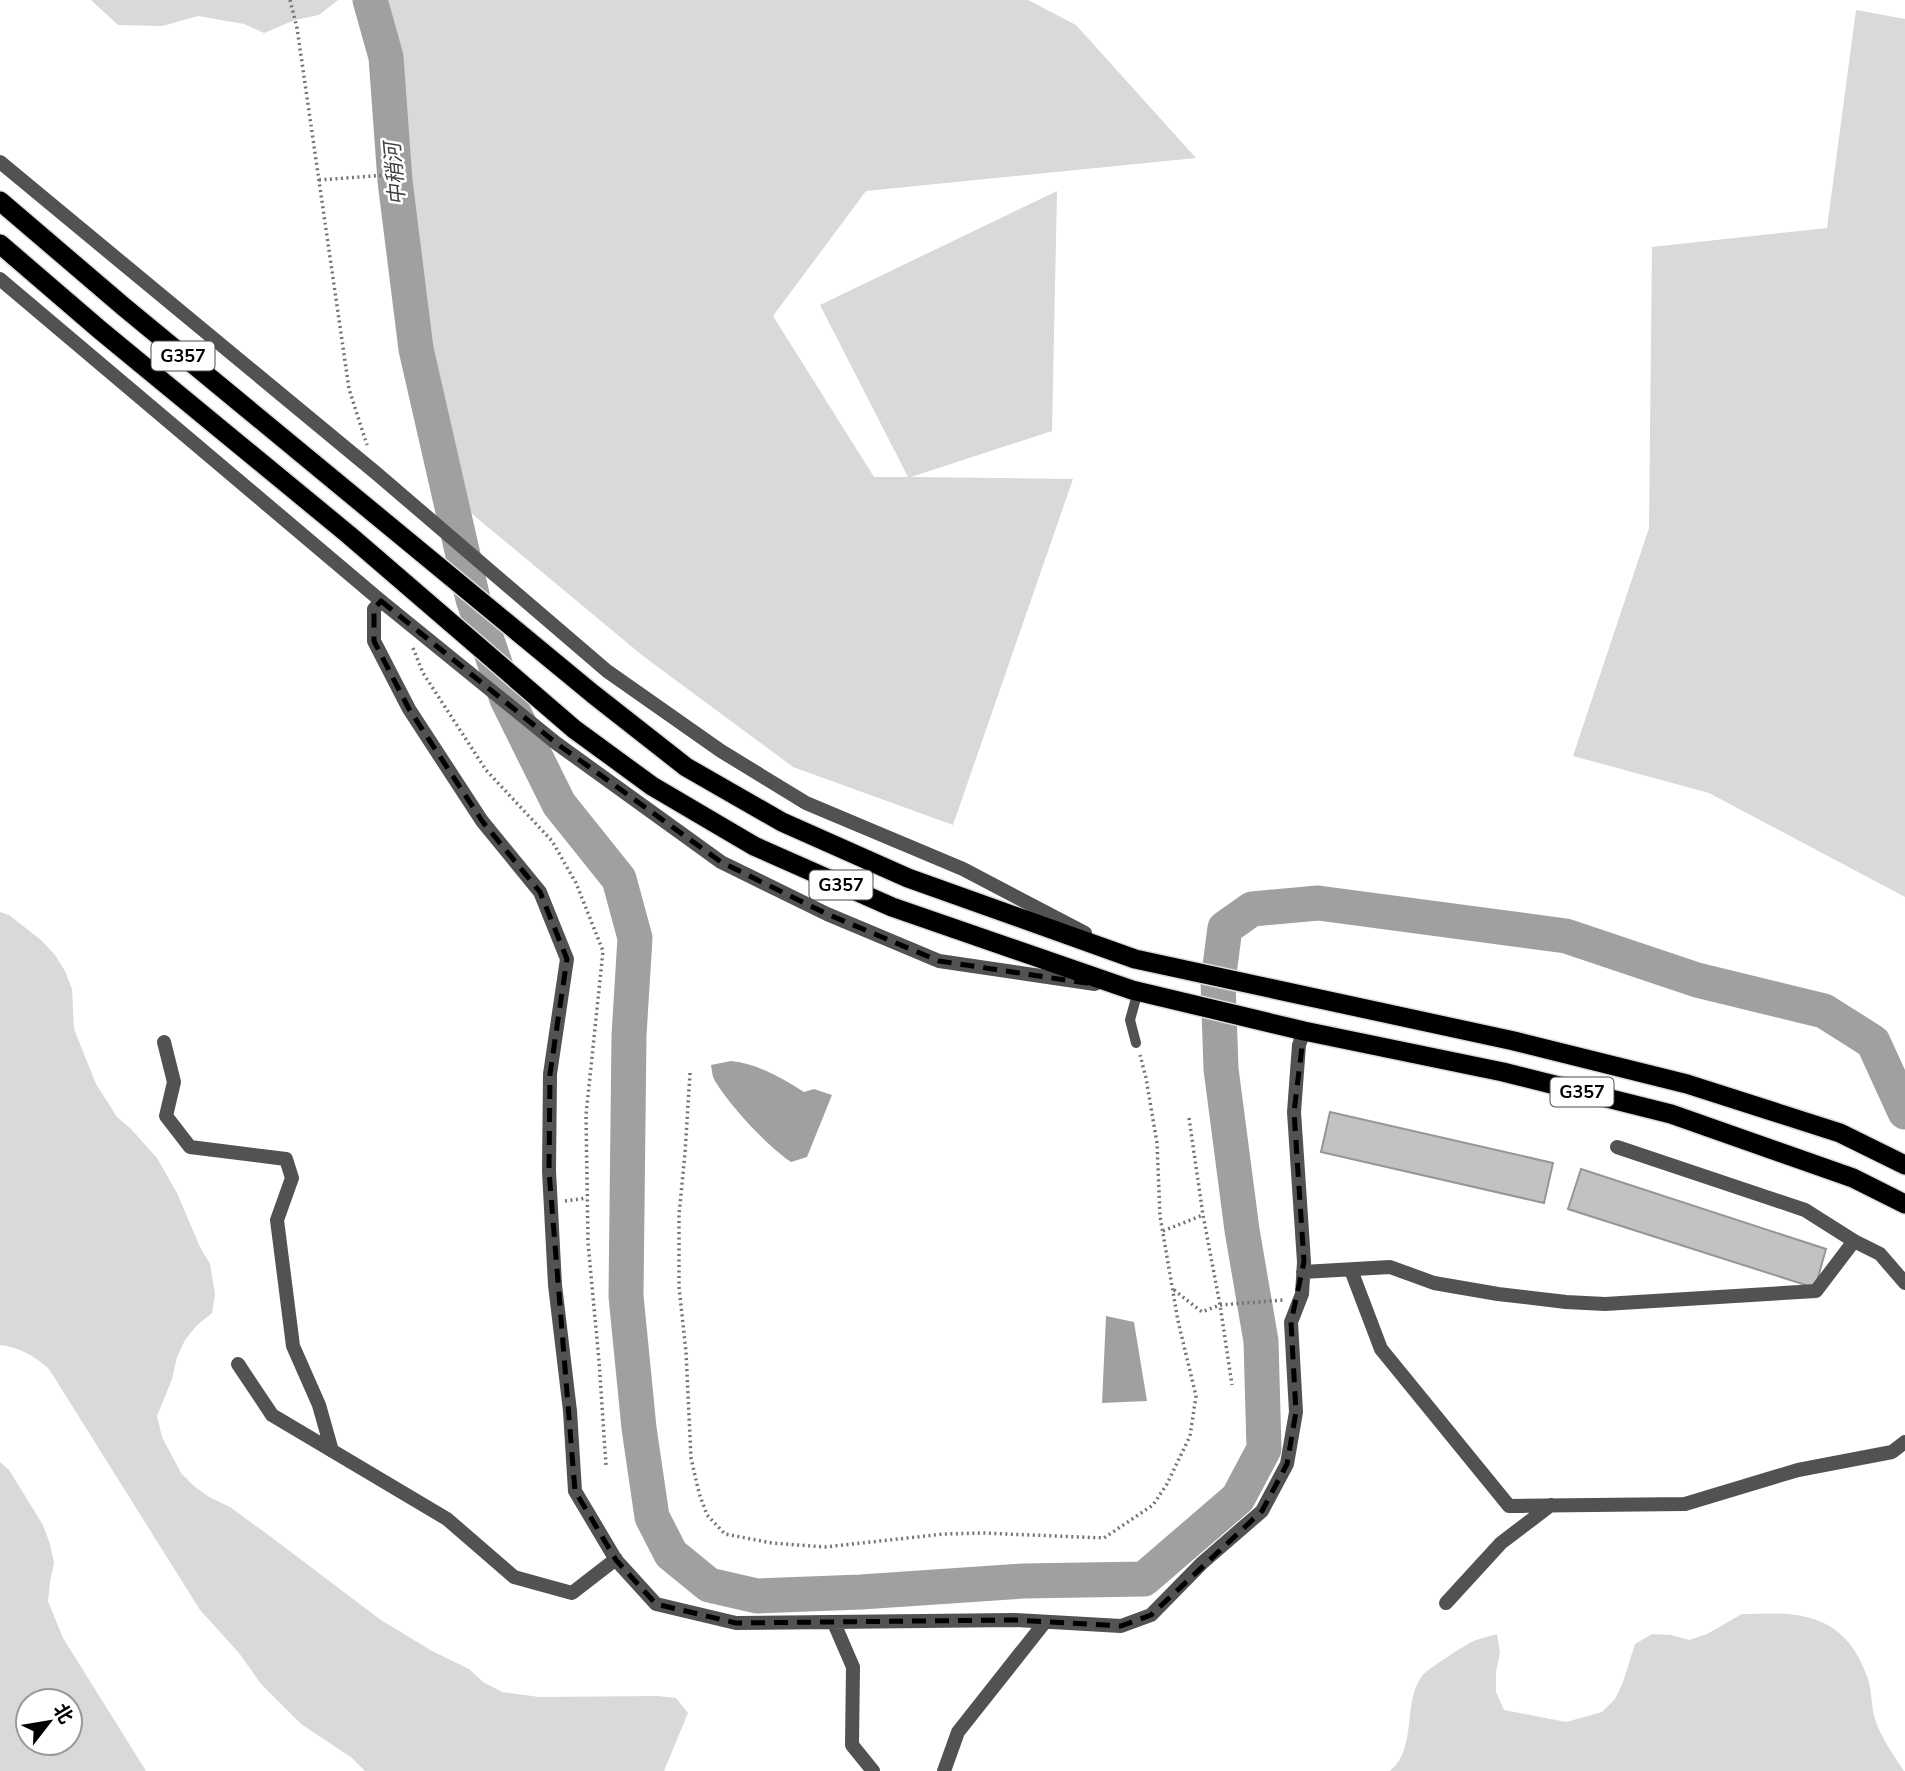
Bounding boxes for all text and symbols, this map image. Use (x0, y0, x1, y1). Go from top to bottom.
water label: 中稍河 (378, 137, 412, 207)
road number: G357 (152, 342, 214, 370)
road number: G357 (810, 870, 872, 900)
road number: G357 (1550, 1078, 1614, 1106)
north arrow (14, 1687, 84, 1757)
text: 北 (47, 1699, 79, 1729)

